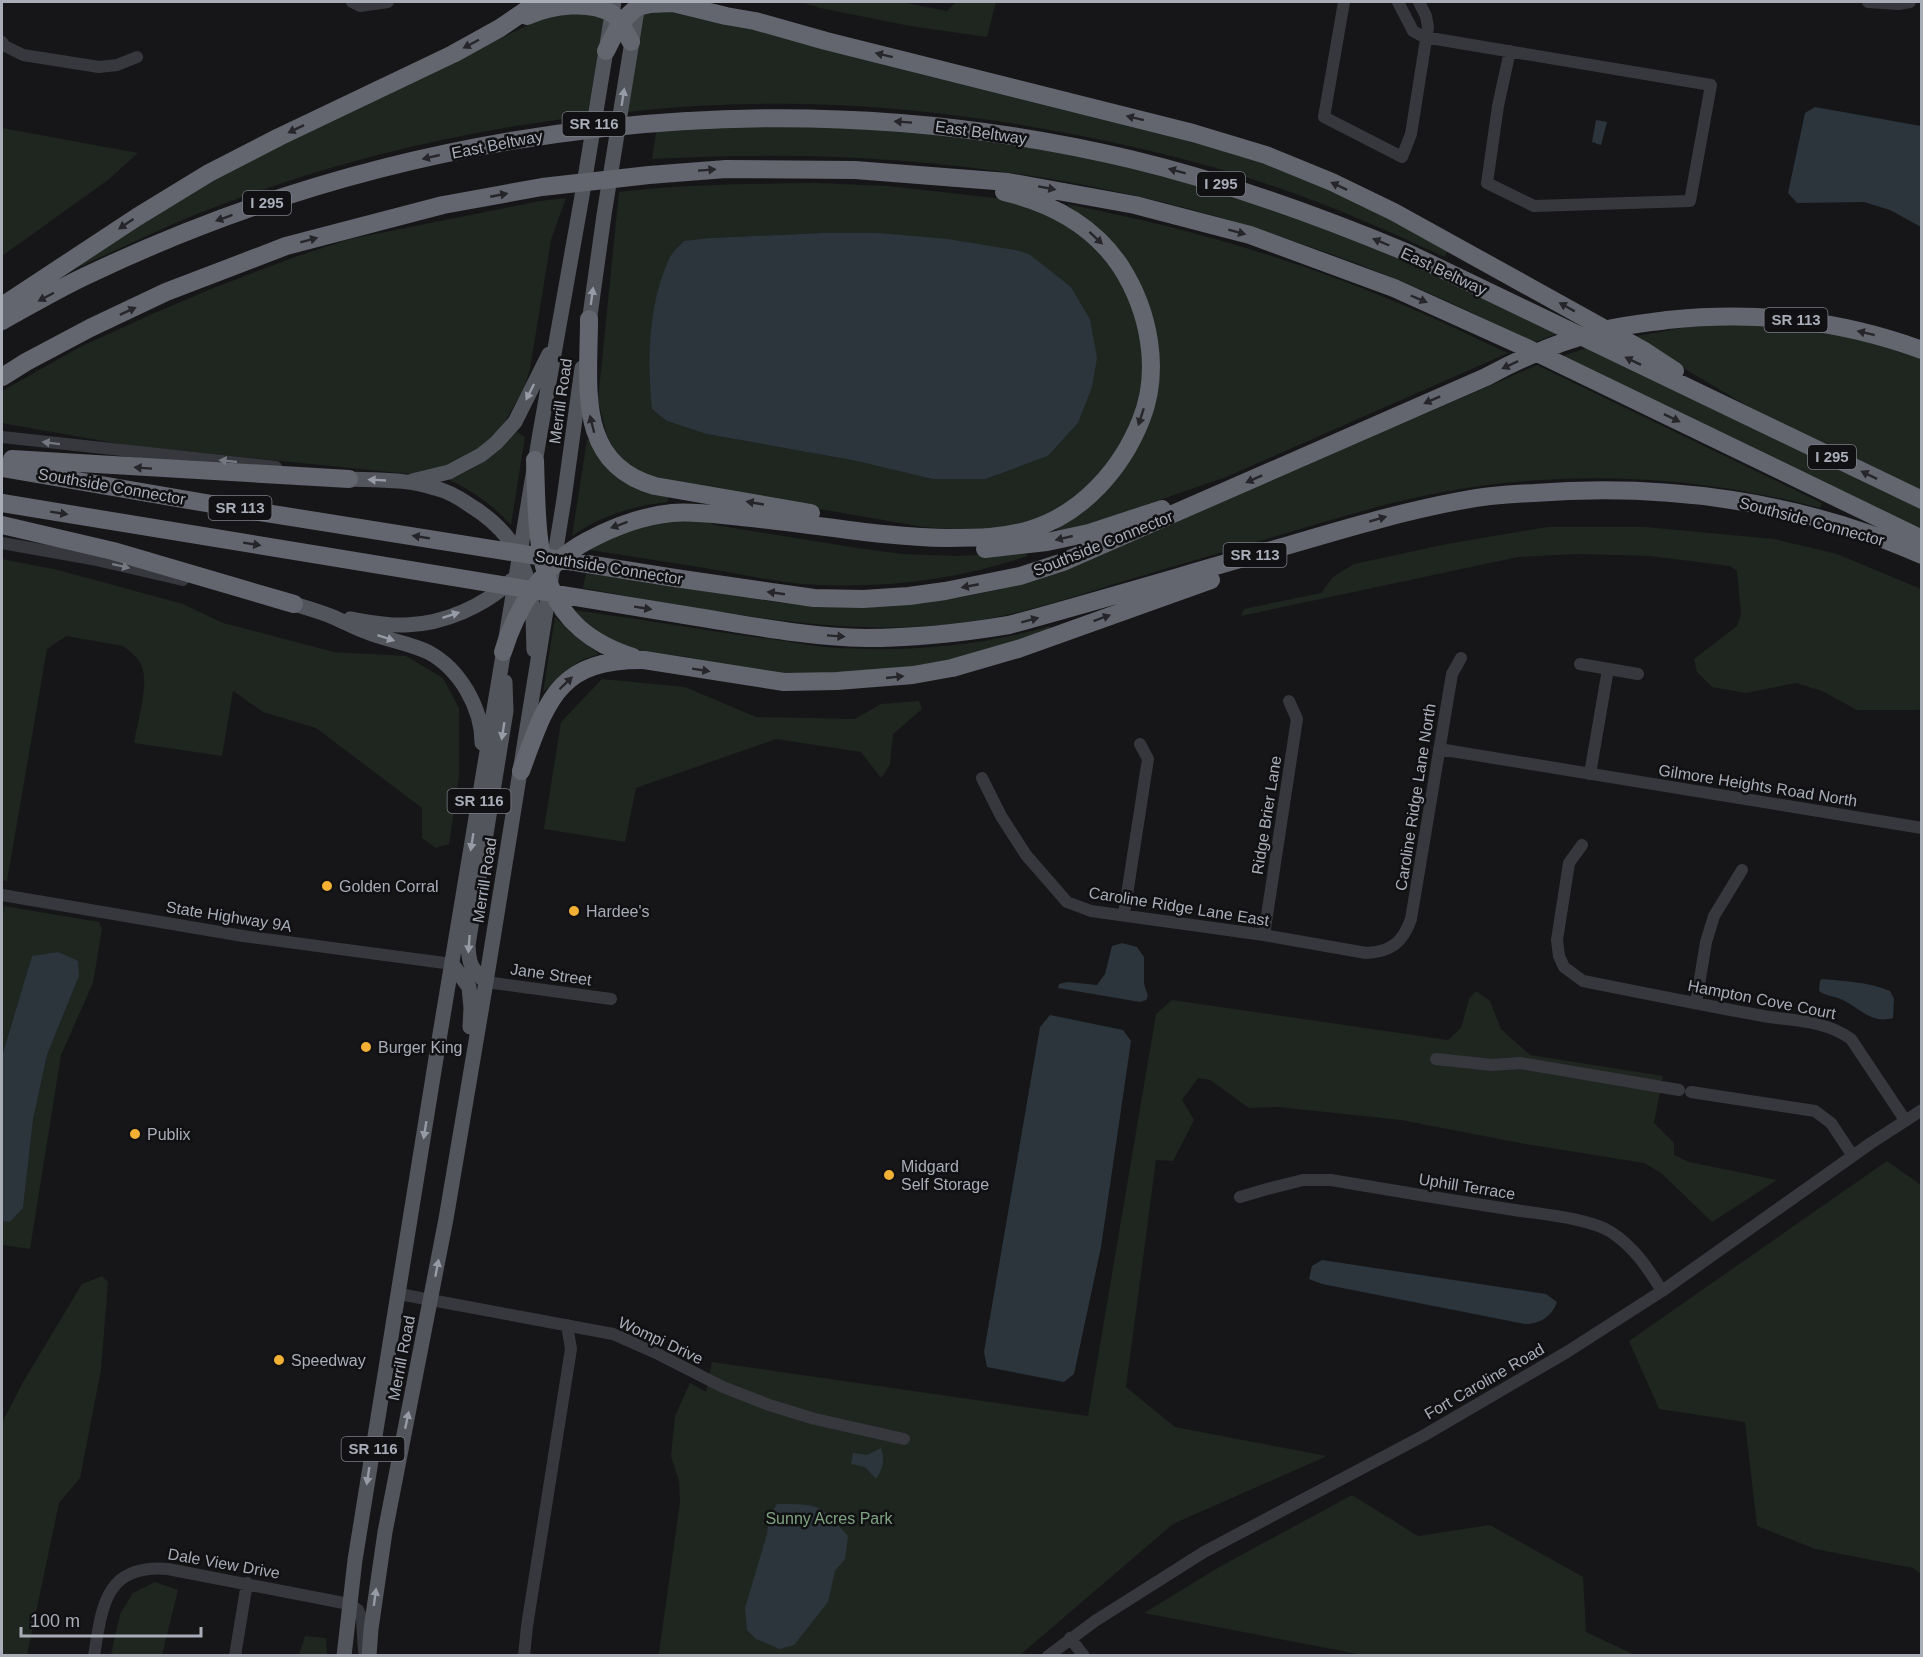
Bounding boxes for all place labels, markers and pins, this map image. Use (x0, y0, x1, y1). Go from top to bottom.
place label: Golden Corral (339, 878, 439, 895)
marker: Golden Corral (320, 879, 334, 893)
place label: Hardee's (586, 903, 650, 920)
marker: Hardee's (567, 904, 581, 918)
place label: Burger King (378, 1039, 463, 1056)
marker: Burger King (359, 1040, 373, 1054)
place label: Publix (147, 1126, 191, 1143)
marker: Publix (128, 1127, 142, 1141)
place label: Midgard Self Storage (901, 1158, 989, 1193)
marker: Midgard Self Storage (882, 1168, 896, 1182)
place label: Speedway (291, 1352, 366, 1369)
marker: Speedway (272, 1353, 286, 1367)

